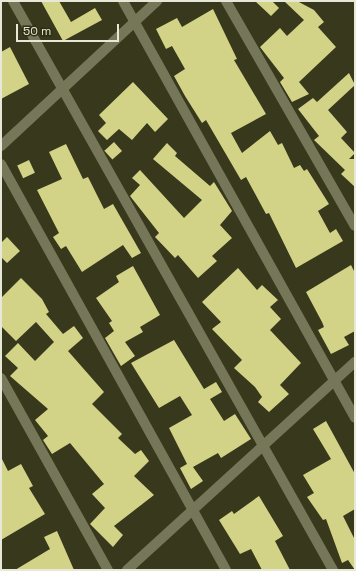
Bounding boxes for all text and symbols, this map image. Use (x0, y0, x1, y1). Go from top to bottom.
scale bar (18, 16, 121, 42)
text: 50 m (23, 23, 51, 39)

